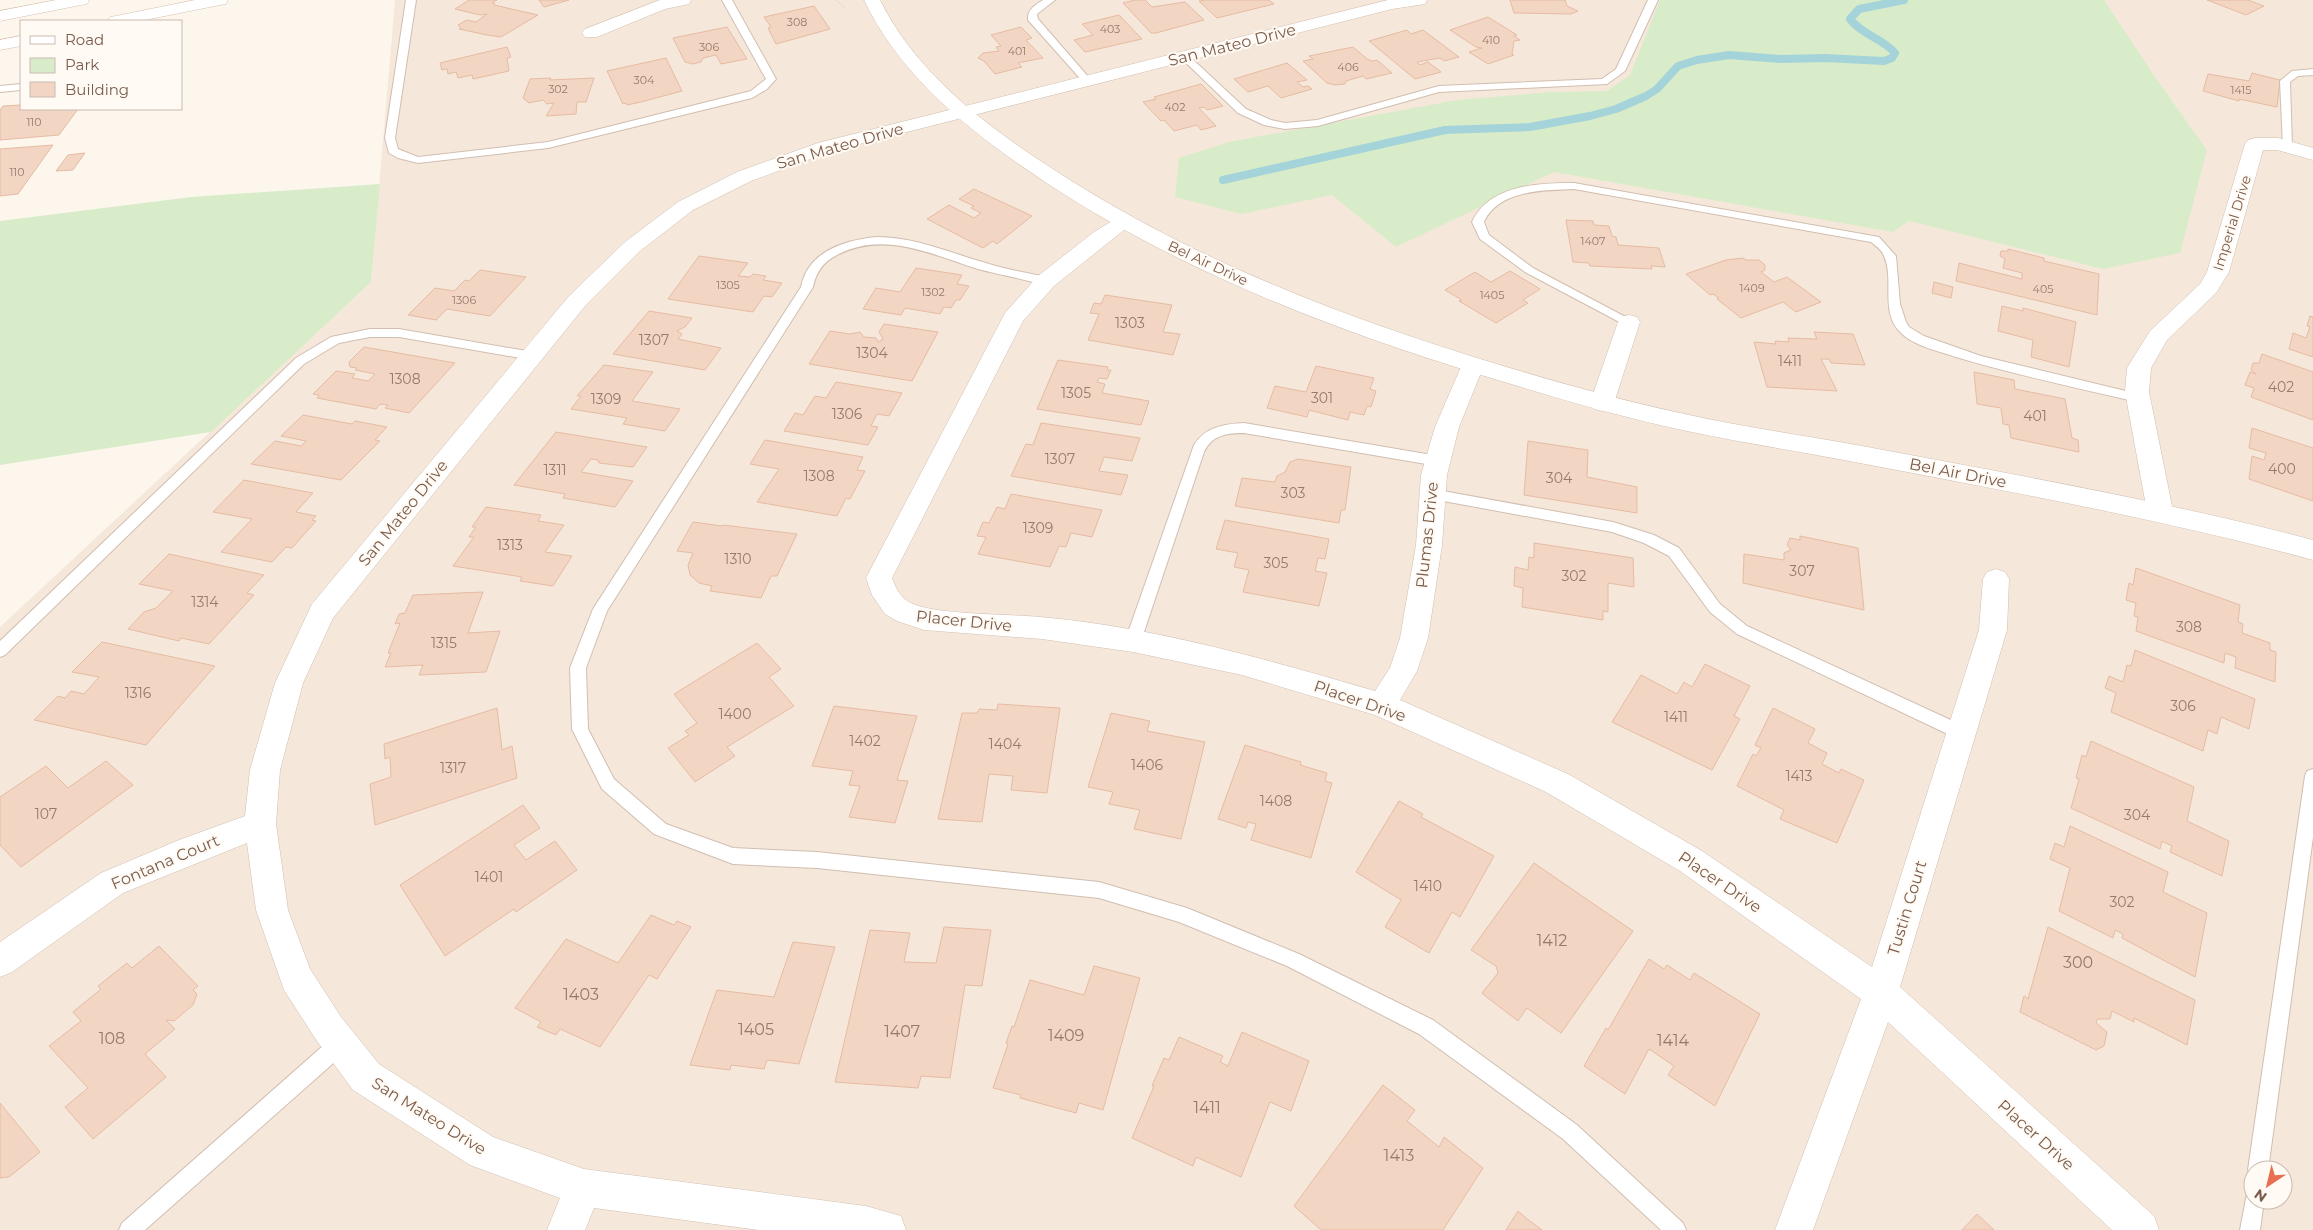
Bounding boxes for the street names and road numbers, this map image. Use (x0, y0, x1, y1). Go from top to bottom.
street label: San Mateo Drive (1166, 20, 1298, 70)
street label: San Mateo Drive (774, 119, 906, 173)
street label: Imperial Drive (2209, 173, 2255, 273)
street label: Bel Air Drive (1165, 237, 1251, 289)
street label: Bel Air Drive (1908, 454, 2008, 492)
street label: San Mateo Drive (354, 456, 452, 570)
street label: Plumas Drive (1412, 481, 1442, 589)
street label: Placer Drive (915, 607, 1013, 635)
street label: Placer Drive (1311, 676, 1409, 726)
street label: Fontana Court (108, 830, 222, 893)
street label: Placer Drive (1675, 847, 1765, 917)
street label: Tustin Court (1884, 858, 1931, 958)
street label: San Mateo Drive (368, 1073, 490, 1159)
street label: Placer Drive (1994, 1096, 2078, 1174)

